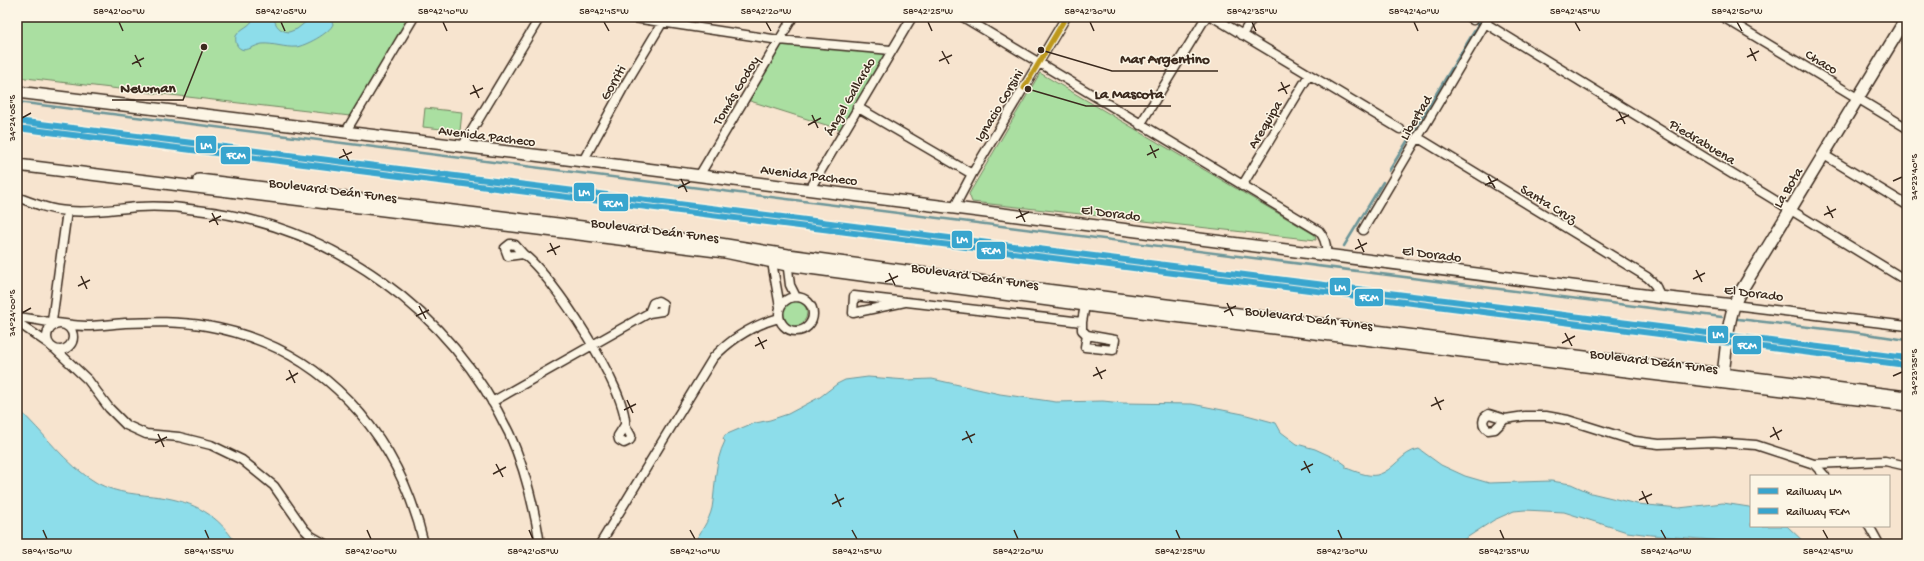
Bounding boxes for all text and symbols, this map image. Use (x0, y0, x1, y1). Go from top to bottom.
text: 58°42'00"W (93, 6, 145, 18)
text: 58°42'05"W (255, 6, 307, 18)
text: 58°42'10"W (418, 6, 468, 18)
text: 58°42'15"W (579, 6, 629, 18)
text: 58°42'20"W (741, 6, 792, 18)
text: 58°42'25"W (903, 6, 954, 18)
text: 58°42'30"W (1065, 6, 1116, 18)
text: 58°42'35"W (1227, 6, 1278, 18)
text: 58°42'40"W (1389, 6, 1440, 18)
text: 58°42'45"W (1550, 6, 1601, 18)
text: 58°42'50"W (1711, 6, 1763, 18)
callout: Mar Argentino (1112, 44, 1218, 71)
street label: Chaco (1801, 47, 1840, 79)
text: Mar Argentino (1120, 51, 1210, 69)
street label: Tomás Godoy (709, 54, 764, 130)
street label: Ángel Gallardo (822, 55, 880, 139)
street label: Gorriti (597, 63, 631, 104)
street label: Ignacio Corsini (972, 67, 1028, 146)
callout: Newman (112, 73, 183, 100)
callout: La Mascota (1086, 79, 1171, 106)
text: Newman (120, 80, 177, 98)
text: La Mascota (1095, 86, 1164, 104)
street label: Libertad (1397, 91, 1438, 144)
text: 34°24'05"S (7, 94, 19, 142)
street label: Arequipa (1245, 97, 1288, 152)
street label: Piedrabuena (1665, 116, 1739, 170)
street label: Avenida Pacheco (437, 123, 536, 152)
line badge: LM (195, 135, 217, 154)
text: LM (200, 141, 212, 153)
line badge: FCM (220, 146, 251, 165)
text: FCM (225, 151, 246, 163)
text: 34°23'40"S (1909, 154, 1921, 201)
street label: Avenida Pacheco (759, 162, 858, 191)
street label: La Bota (1770, 164, 1808, 212)
street label: Boulevard Deán Funes (267, 175, 398, 208)
line badge: LM (573, 182, 595, 202)
street label: Santa Cruz (1516, 182, 1580, 229)
text: LM (578, 188, 590, 200)
line badge: FCM (598, 193, 629, 212)
text: FCM (602, 199, 623, 211)
street label: El Dorado (1080, 202, 1141, 227)
street label: Boulevard Deán Funes (589, 215, 720, 248)
line badge: LM (951, 230, 973, 249)
text: LM (956, 235, 968, 247)
line badge: FCM (976, 241, 1006, 260)
street label: El Dorado (1401, 243, 1462, 268)
text: FCM (980, 246, 1001, 258)
street label: Boulevard Deán Funes (909, 260, 1040, 295)
line badge: LM (1329, 277, 1351, 296)
street label: El Dorado (1723, 282, 1784, 307)
text: LM (1334, 283, 1346, 295)
line badge: FCM (1354, 288, 1384, 307)
text: 34°24'00"S (7, 289, 19, 337)
text: FCM (1358, 293, 1379, 305)
street label: Boulevard Deán Funes (1243, 303, 1374, 336)
line badge: LM (1707, 325, 1729, 344)
text: LM (1712, 330, 1724, 342)
line badge: FCM (1732, 335, 1762, 355)
text: FCM (1736, 341, 1757, 353)
street label: Boulevard Deán Funes (1588, 346, 1719, 379)
text: 34°23'35"S (1909, 348, 1921, 396)
legend (1750, 475, 1890, 527)
text: Railway LM (1786, 486, 1842, 500)
text: Railway FCM (1786, 506, 1851, 520)
text: 58°41'50"W (22, 546, 73, 558)
text: 58°41'55"W (184, 546, 234, 558)
text: 58°42'00"W (345, 546, 397, 558)
text: 58°42'05"W (507, 546, 559, 558)
text: 58°42'10"W (670, 546, 720, 558)
text: 58°42'15"W (832, 546, 882, 558)
text: 58°42'20"W (993, 546, 1044, 558)
text: 58°42'25"W (1155, 546, 1206, 558)
text: 58°42'30"W (1317, 546, 1368, 558)
text: 58°42'35"W (1479, 546, 1530, 558)
text: 58°42'40"W (1641, 546, 1692, 558)
text: 58°42'45"W (1803, 546, 1854, 558)

